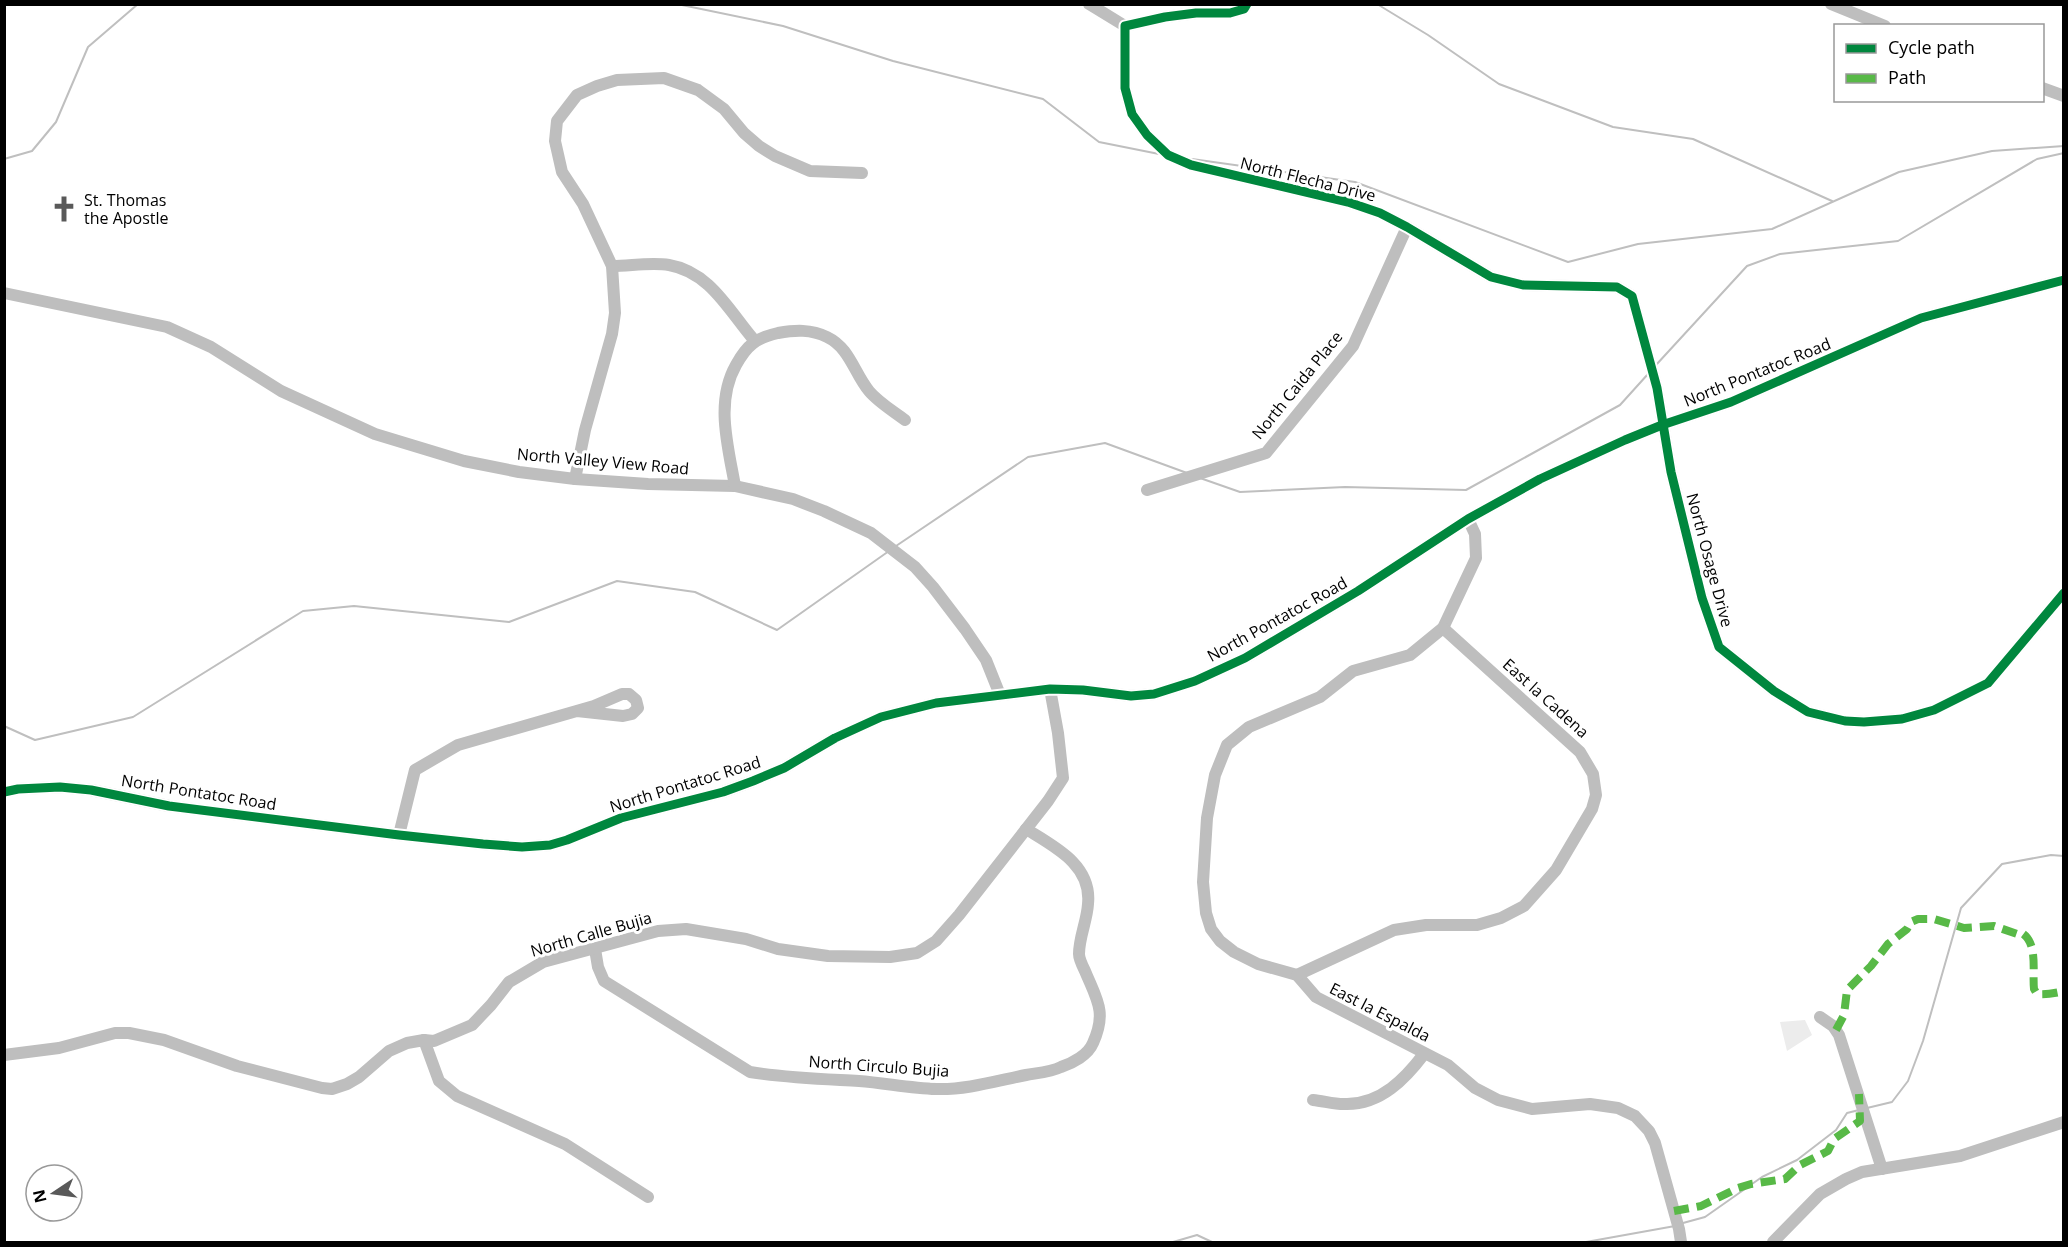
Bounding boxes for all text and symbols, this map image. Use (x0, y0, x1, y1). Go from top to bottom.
legend (1834, 24, 2044, 102)
text: Cycle path (1888, 35, 1975, 59)
text: Path (1888, 65, 1926, 89)
street label: North Flecha Drive (1238, 152, 1378, 206)
place label: St. Thomas the Apostle (84, 189, 169, 229)
church icon: St. Thomas the Apostle (49, 194, 79, 224)
street label: North Caida Place (1247, 326, 1347, 444)
street label: North Pontatoc Road (1680, 332, 1834, 412)
street label: North Valley View Road (516, 443, 690, 479)
street label: North Osage Drive (1682, 491, 1738, 629)
street label: North Pontatoc Road (1203, 571, 1351, 667)
street label: East la Cadena (1498, 653, 1594, 743)
street label: North Pontatoc Road (607, 751, 763, 817)
street label: North Pontatoc Road (120, 769, 278, 815)
street label: North Calle Bujia (528, 906, 654, 962)
street label: East la Espalda (1326, 977, 1434, 1047)
street label: North Circulo Bujia (808, 1050, 950, 1082)
north arrow (24, 1163, 84, 1223)
text: N (27, 1188, 52, 1205)

